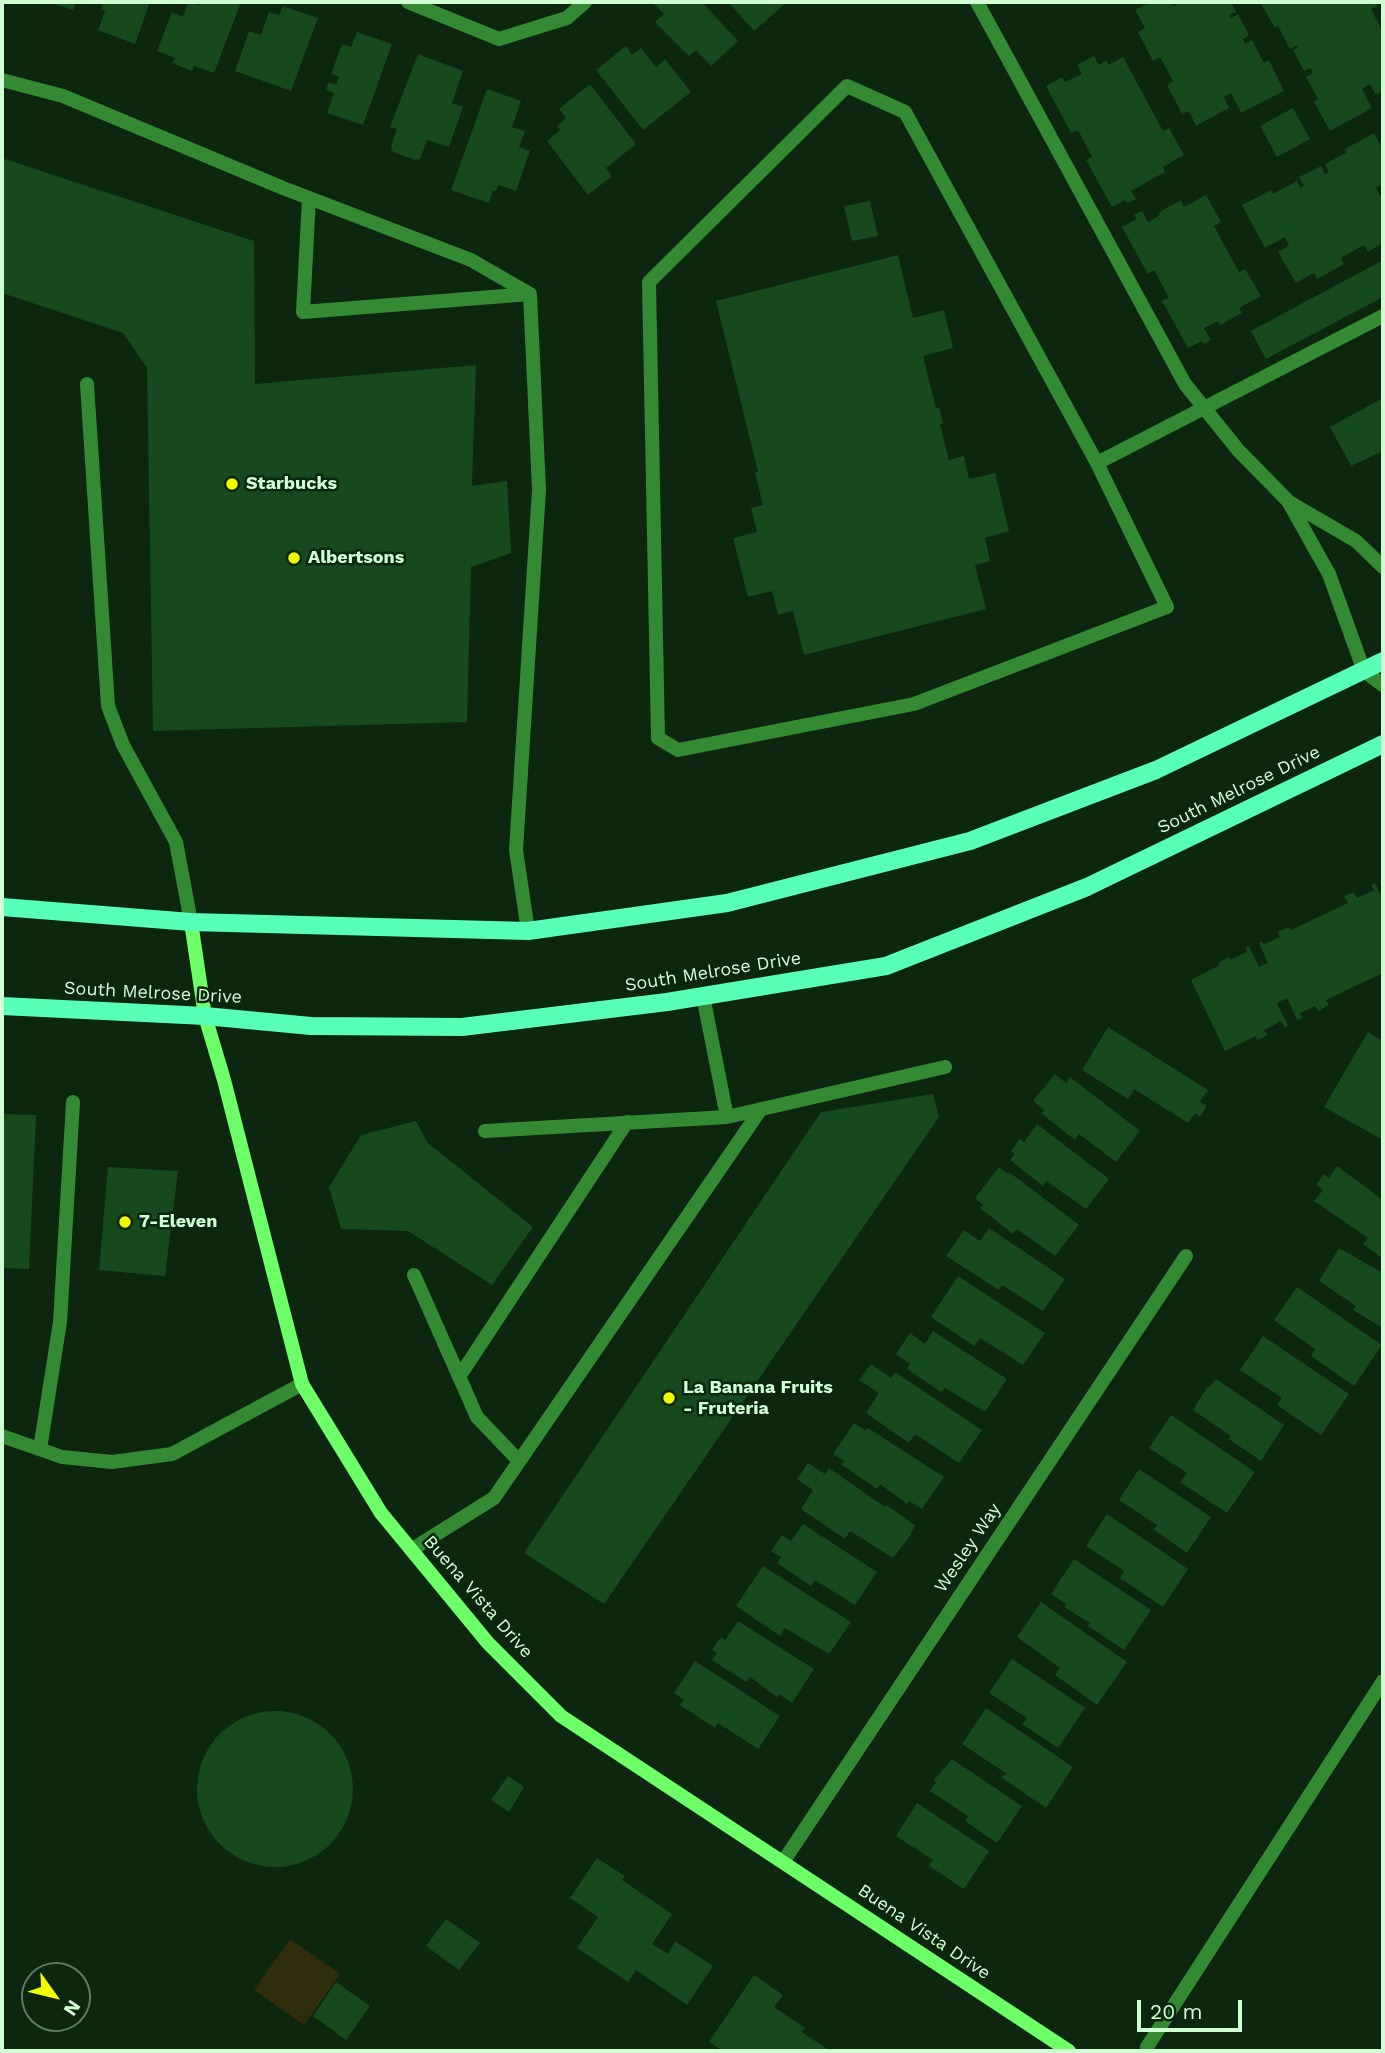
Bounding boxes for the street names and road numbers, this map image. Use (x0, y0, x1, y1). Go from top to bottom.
street label: South Melrose Drive (1154, 741, 1324, 839)
street label: South Melrose Drive (623, 947, 803, 997)
street label: South Melrose Drive (64, 978, 242, 1008)
street label: Wesley Way (930, 1499, 1006, 1597)
street label: Buena Vista Drive (419, 1531, 537, 1663)
street label: Buena Vista Drive (854, 1880, 994, 1984)

